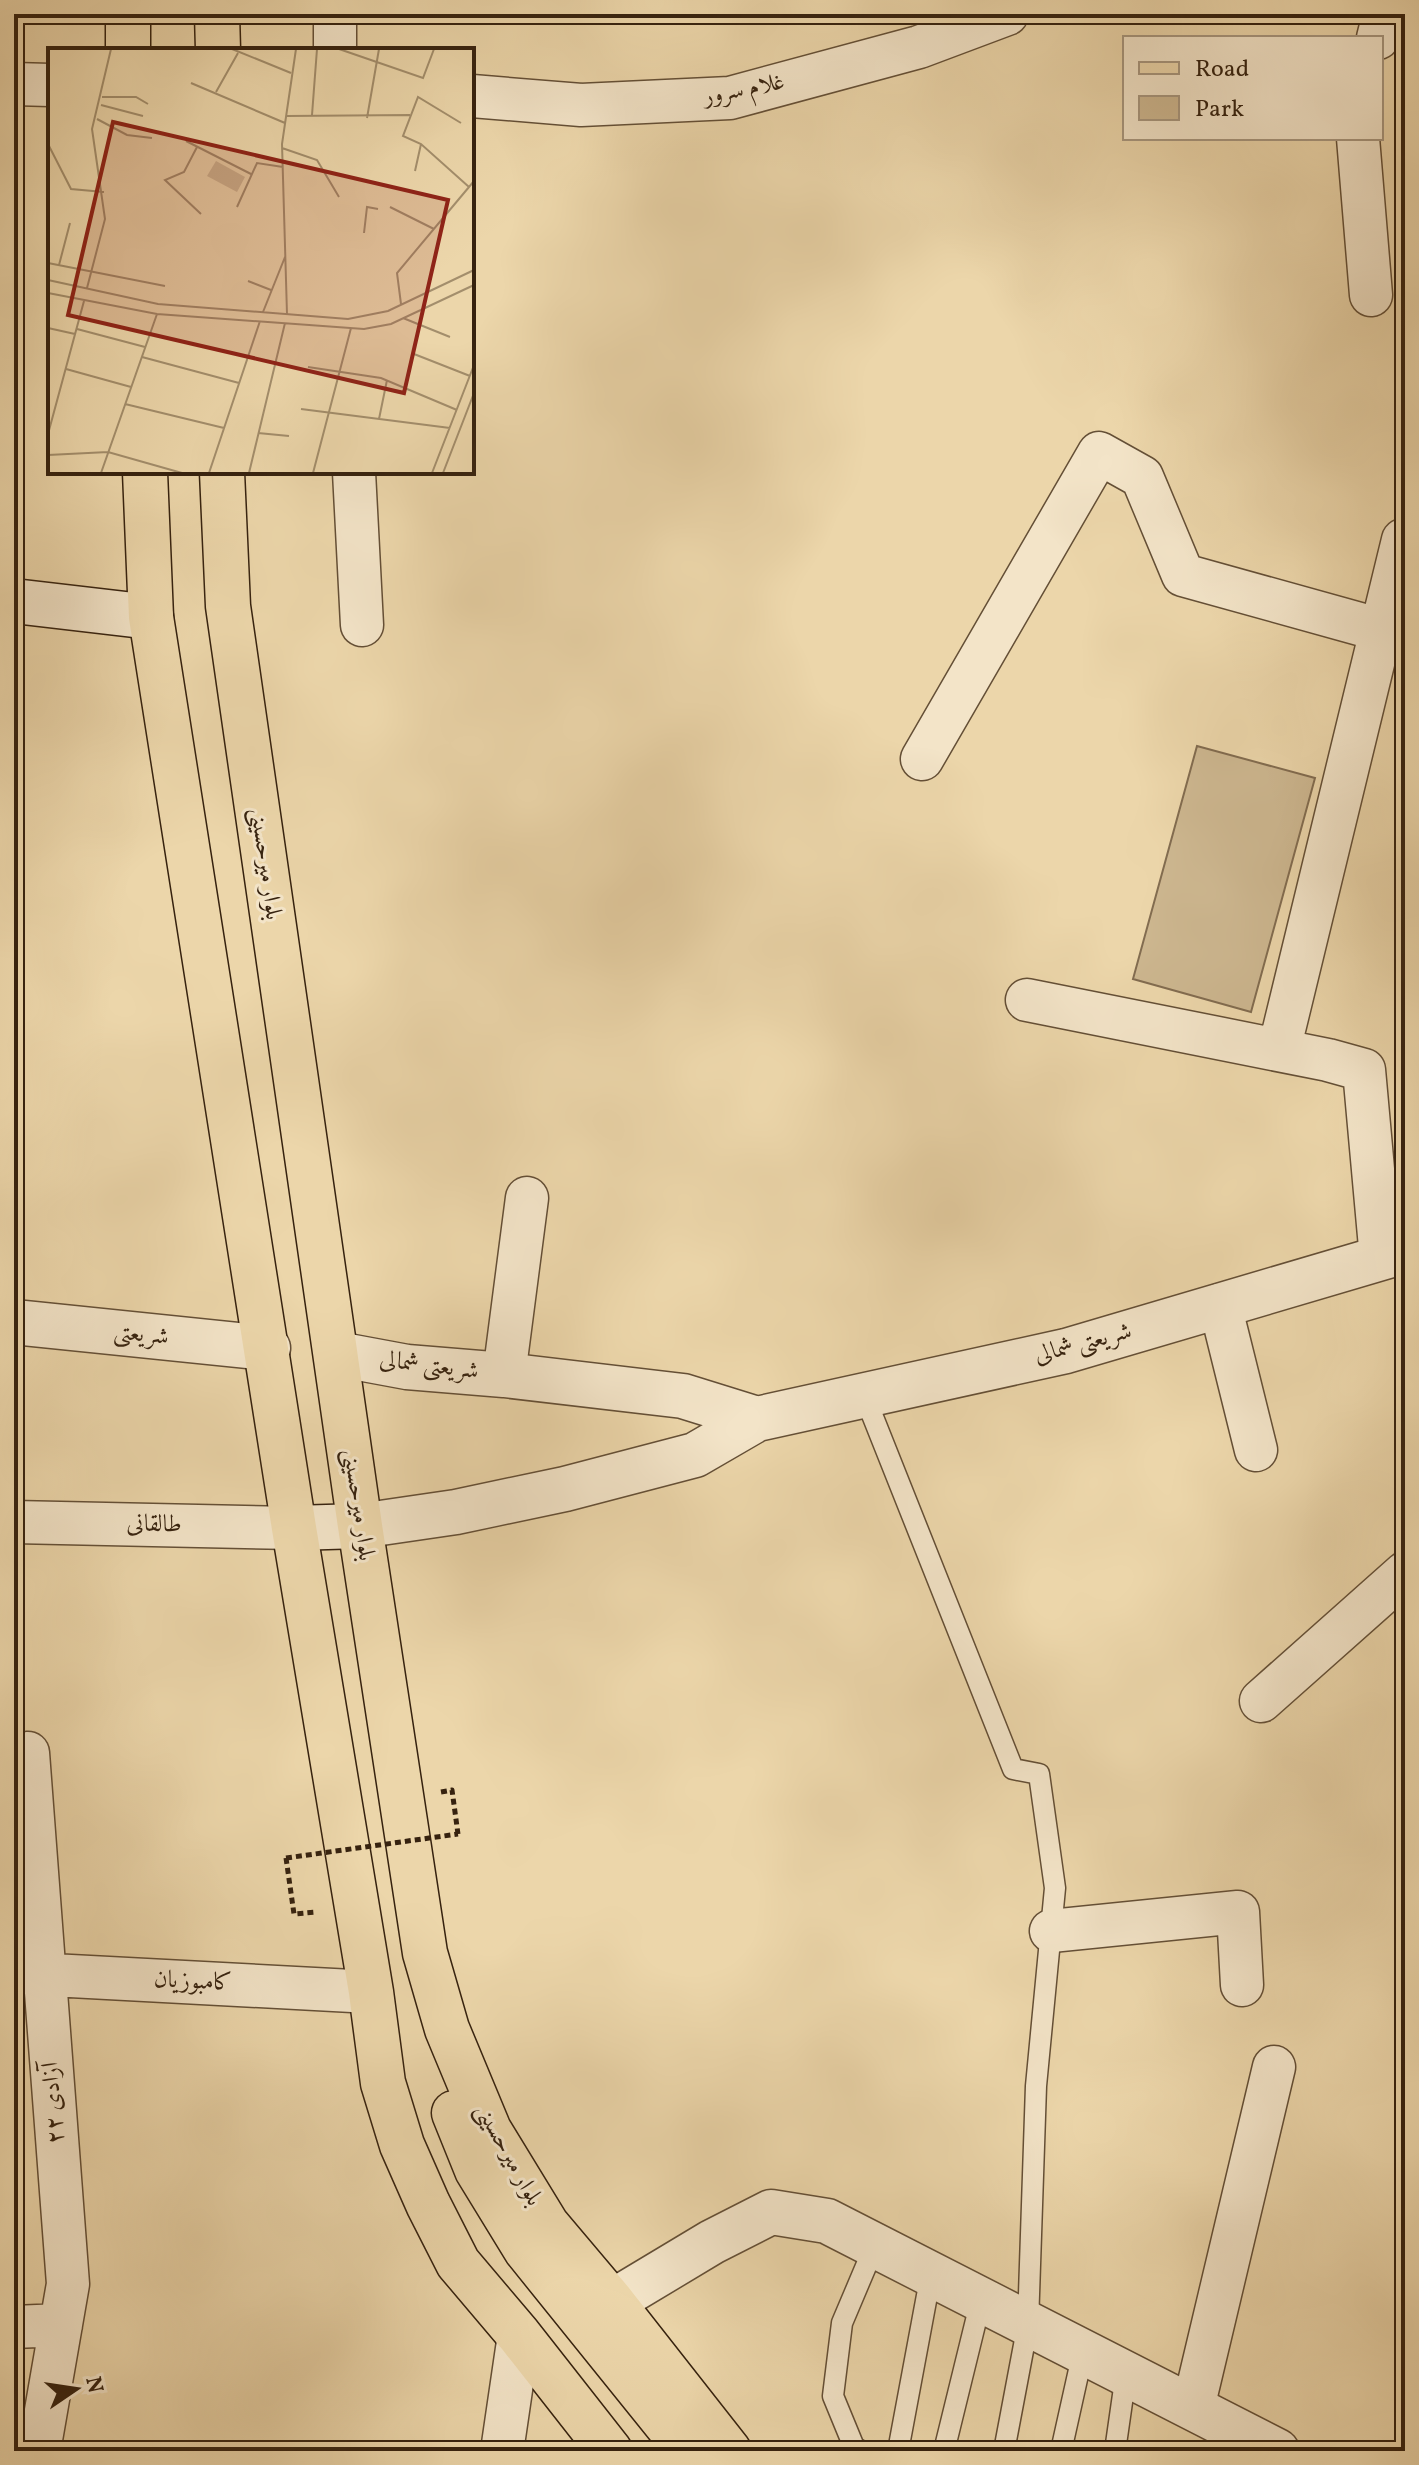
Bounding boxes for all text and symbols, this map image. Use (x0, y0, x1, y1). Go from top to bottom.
legend (1123, 36, 1383, 140)
inset map (48, 48, 474, 474)
text: Road (1195, 53, 1249, 87)
street label: غلام سرور (698, 65, 788, 117)
text: Park (1195, 93, 1244, 127)
street label: بلوار میرحسینی (240, 806, 290, 922)
street label: شریعتی (112, 1315, 170, 1355)
street label: شریعتی شمالی (1031, 1315, 1135, 1373)
street label: شریعتی شمالی (378, 1343, 480, 1389)
street label: بلوار میرحسینی (333, 1447, 383, 1563)
street label: طالقانی (126, 1508, 182, 1542)
street label: کامبوزیان (153, 1963, 233, 2001)
street label: آزادی ۲۲ (34, 2058, 74, 2145)
street label: بلوار میرحسینی (466, 2097, 550, 2213)
north arrow (36, 2349, 116, 2429)
text: N (76, 2374, 110, 2396)

